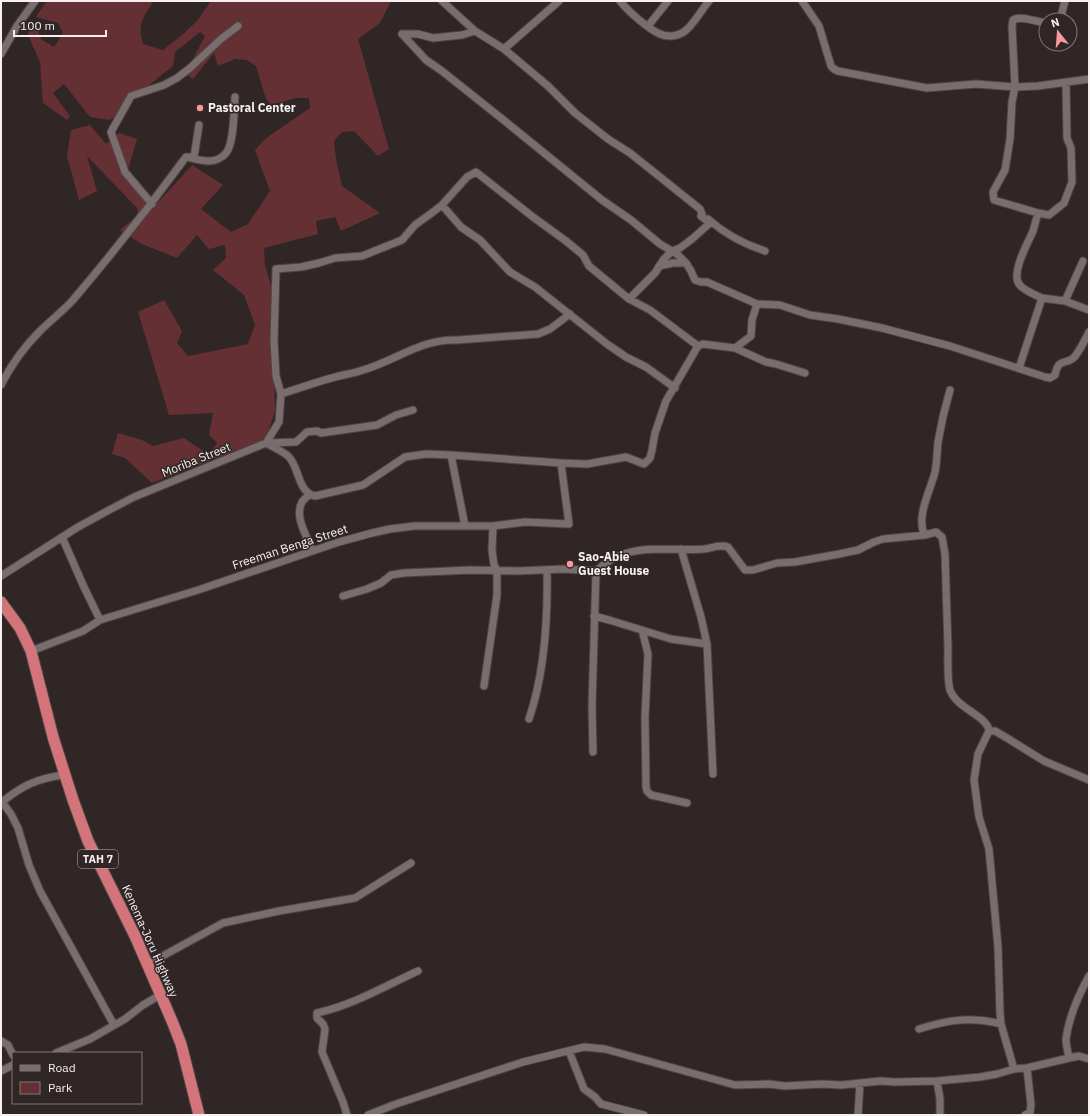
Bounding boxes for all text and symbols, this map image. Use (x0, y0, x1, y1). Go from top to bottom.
scale bar (14, 12, 106, 38)
north arrow (1038, 12, 1078, 52)
text: N (1049, 15, 1061, 30)
text: 100 m (20, 18, 55, 33)
place label: Pastoral Center (208, 100, 296, 115)
marker: Pastoral Center (195, 103, 205, 113)
street label: Moriba Street (159, 439, 232, 480)
street label: Freeman Benga Street (230, 521, 349, 572)
place label: Sao-Abie Guest House (578, 549, 650, 578)
marker: Sao-Abie Guest House (565, 559, 575, 569)
road number: TAH 7 (78, 850, 118, 868)
street label: Kenema-Joru Highway (119, 882, 182, 999)
legend (12, 1052, 142, 1104)
text: Road (48, 1060, 76, 1075)
text: Park (48, 1080, 73, 1095)

